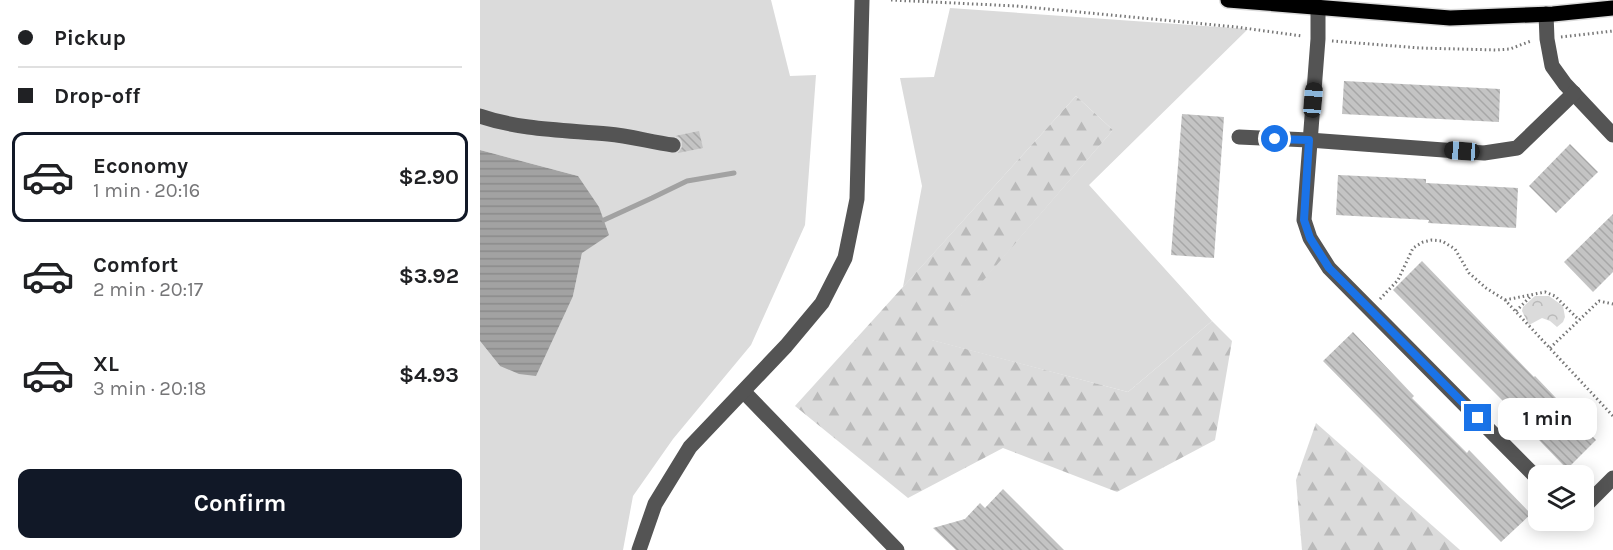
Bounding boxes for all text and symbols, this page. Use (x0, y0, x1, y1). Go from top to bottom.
text: Pickup (54, 25, 126, 51)
car (1302, 81, 1324, 119)
text: Drop-off (54, 83, 140, 109)
route start (1261, 125, 1288, 152)
car (1443, 141, 1481, 161)
icon: car (21, 150, 75, 204)
text: Economy (93, 153, 188, 179)
text: $2.90 (398, 164, 459, 190)
text: 1 min · 20:16 (93, 179, 200, 202)
icon: car (21, 249, 75, 303)
text: Comfort (93, 252, 178, 278)
text: $3.92 (399, 263, 459, 289)
text: 2 min · 20:17 (93, 278, 203, 301)
icon: car (21, 348, 75, 402)
text: XL (93, 351, 119, 377)
text: $4.93 (399, 362, 459, 388)
text: 3 min · 20:18 (93, 377, 206, 400)
callout: 1 min (1499, 397, 1598, 439)
route end (1464, 404, 1491, 431)
text: 1 min (1522, 407, 1573, 430)
map controls (1528, 465, 1594, 531)
button: layers (1528, 465, 1594, 531)
button: Confirm (18, 469, 462, 538)

